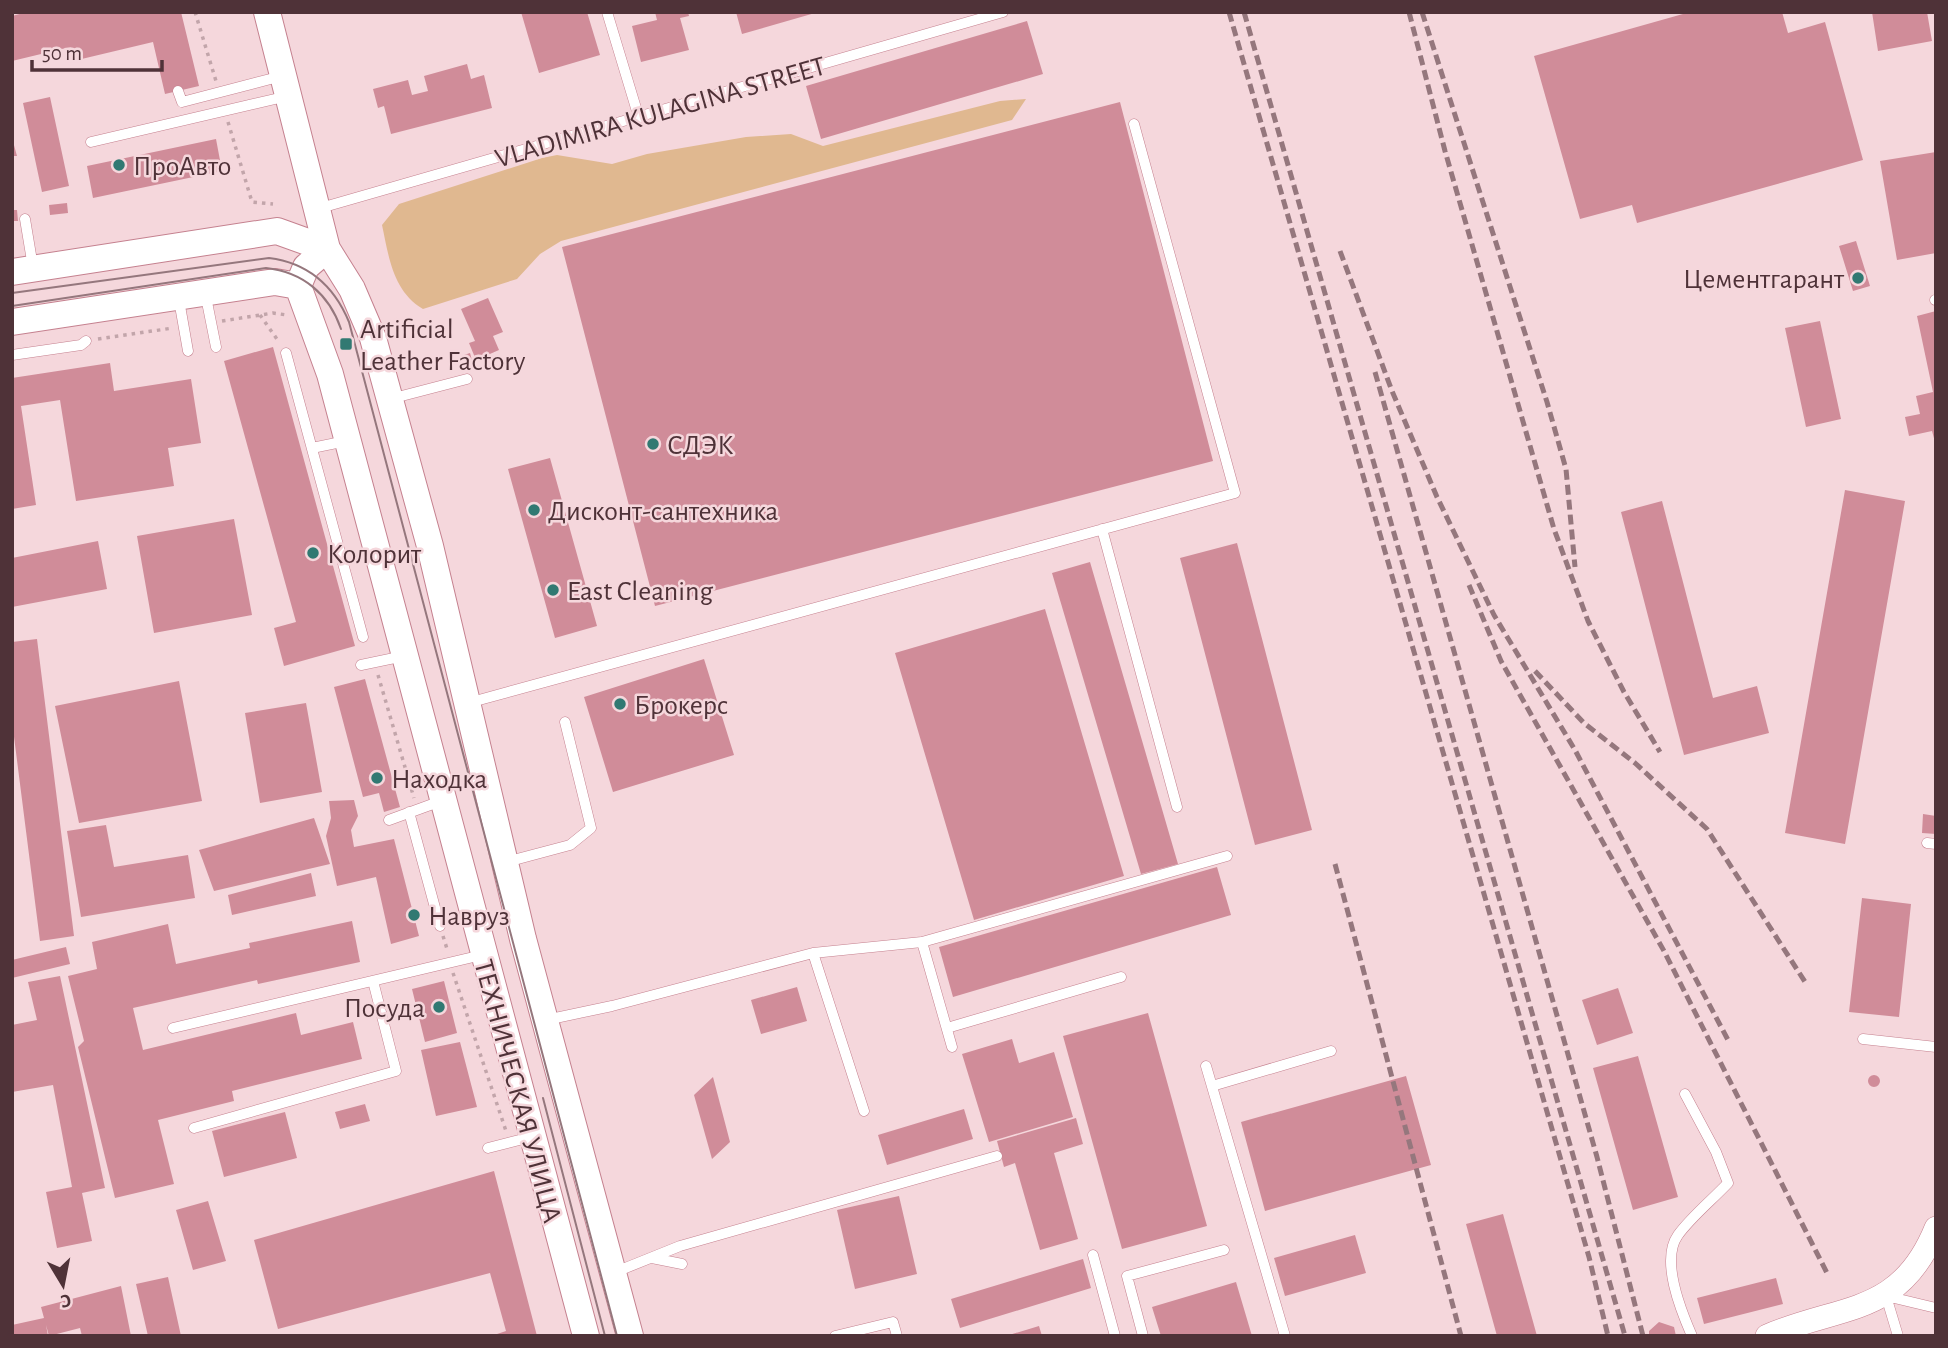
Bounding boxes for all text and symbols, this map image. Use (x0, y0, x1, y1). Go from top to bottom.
scale bar (32, 28, 161, 72)
text: 50 m (42, 43, 82, 64)
street label: VLADIMIRA KULAGINA STREET (492, 52, 829, 174)
place label: ПроАвто (133, 153, 231, 181)
marker: ПроАвто (111, 157, 127, 173)
place label: Цементгарант (1683, 266, 1845, 294)
marker: Цементгарант (1850, 270, 1866, 286)
place label: Artificial Leather Factory (360, 316, 526, 376)
marker: Artificial Leather Factory (338, 336, 354, 352)
place label: СДЭК (667, 432, 734, 460)
marker: СДЭК (645, 436, 661, 452)
place label: Дисконт-сантехника (548, 498, 779, 526)
marker: Дисконт-сантехника (526, 502, 542, 518)
place label: Колорит (327, 541, 422, 569)
marker: Колорит (305, 545, 321, 561)
place label: East Cleaning (567, 578, 713, 606)
marker: East Cleaning (545, 582, 561, 598)
place label: Брокерс (634, 692, 728, 720)
marker: Брокерс (612, 696, 628, 712)
place label: Находка (391, 766, 487, 794)
marker: Находка (369, 770, 385, 786)
place label: Навруз (428, 903, 510, 931)
marker: Навруз (406, 907, 422, 923)
street label: ТЕХНИЧЕСКАЯ УЛИЦА (468, 957, 566, 1226)
place label: Посуда (344, 995, 425, 1023)
marker: Посуда (431, 999, 447, 1015)
north arrow (28, 1250, 98, 1320)
text: С (59, 1290, 73, 1311)

